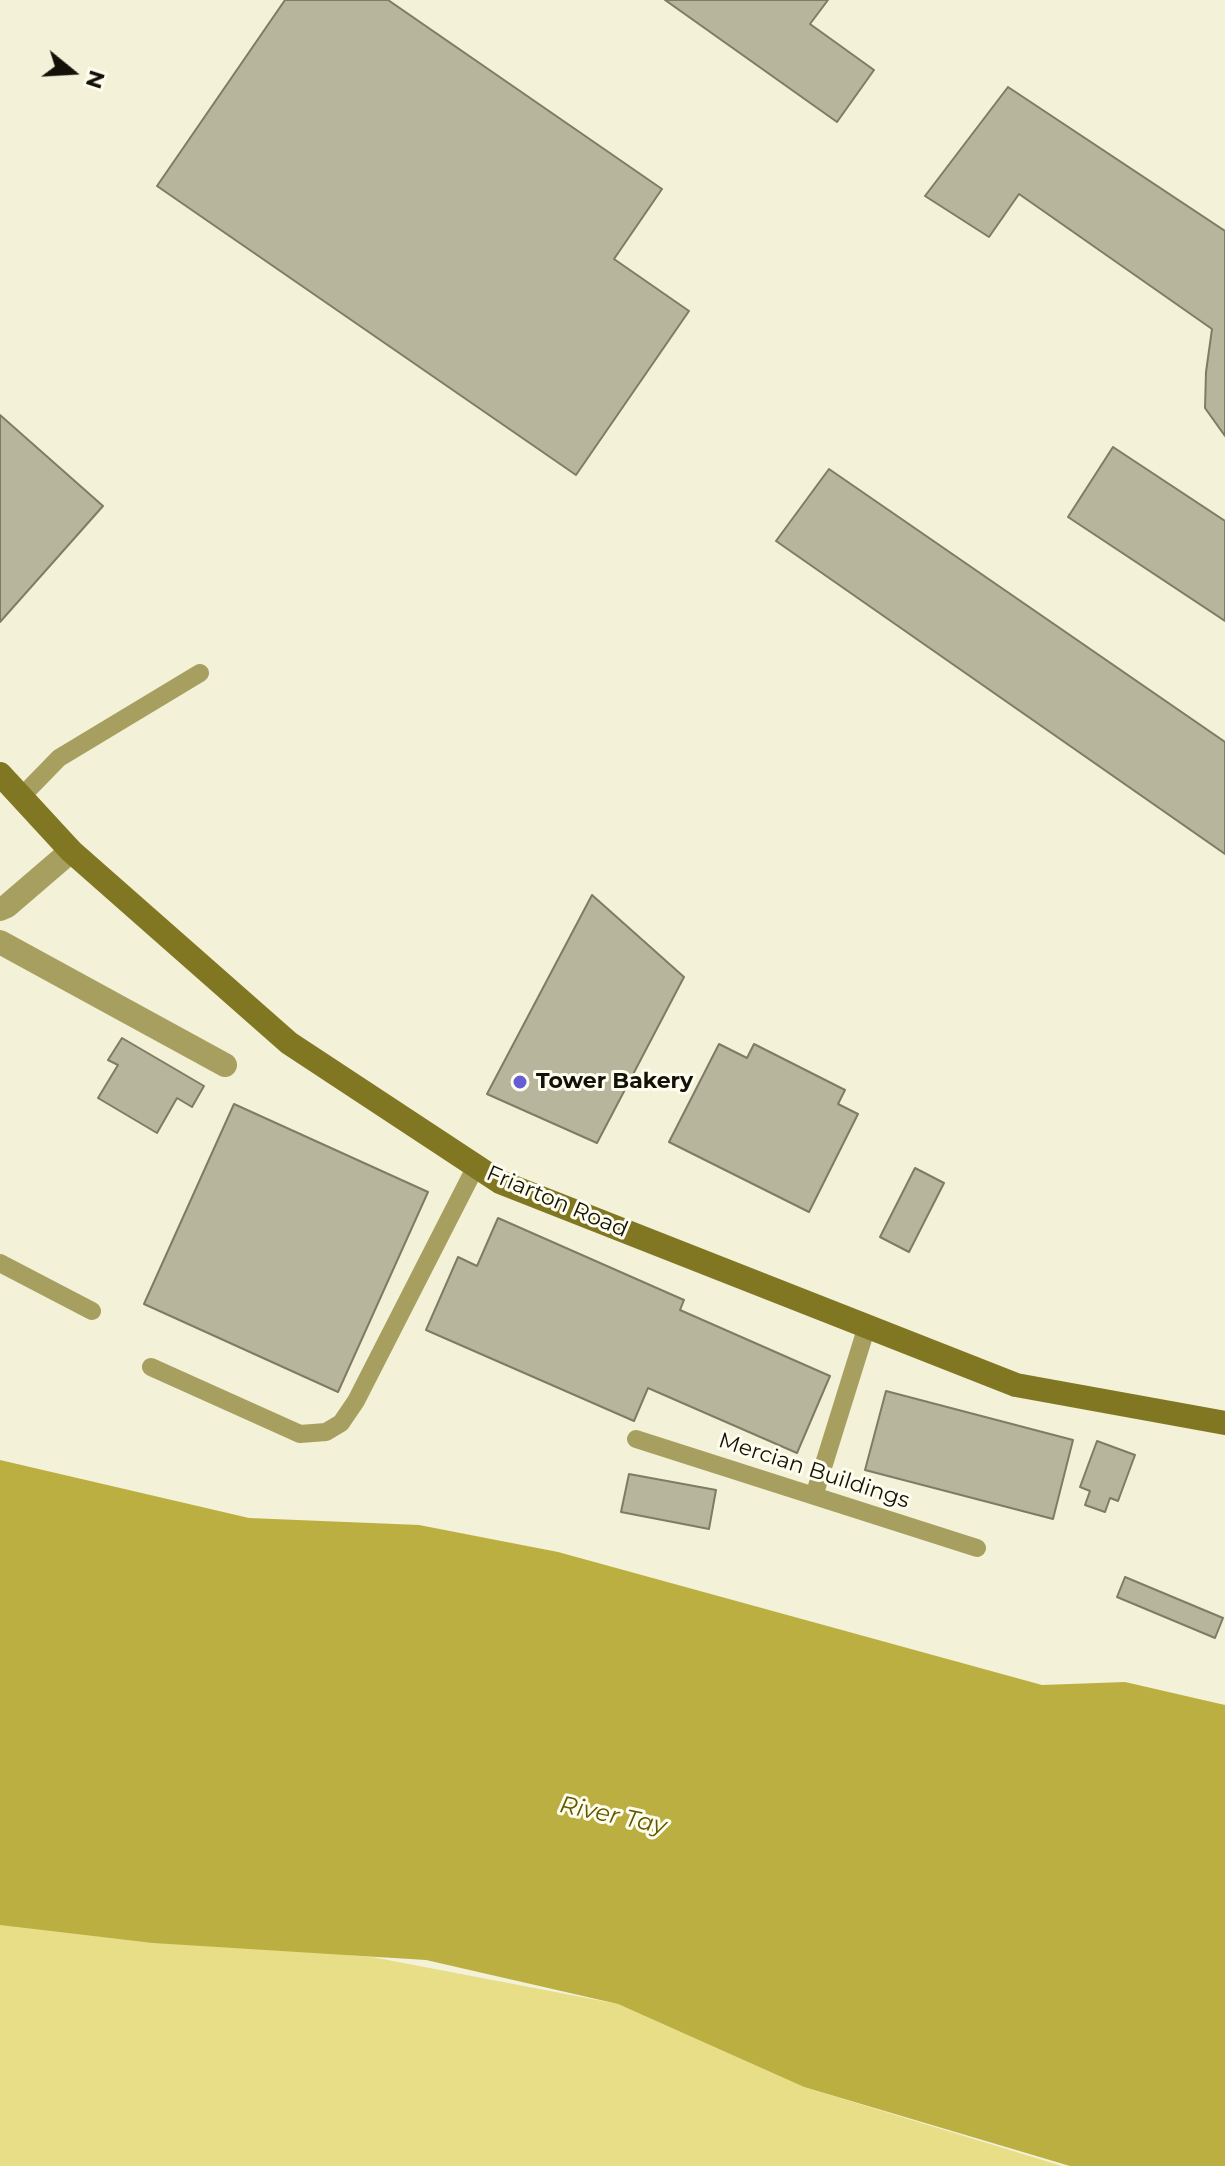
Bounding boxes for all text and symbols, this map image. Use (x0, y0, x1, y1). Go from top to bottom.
north arrow (32, 32, 112, 112)
text: N (80, 67, 111, 92)
place label: Tower Bakery (536, 1069, 693, 1095)
marker: Tower Bakery (511, 1073, 529, 1091)
street label: Friarton Road (482, 1160, 632, 1244)
street label: Mercian Buildings (715, 1428, 913, 1514)
water label: River Tay (557, 1791, 669, 1841)

